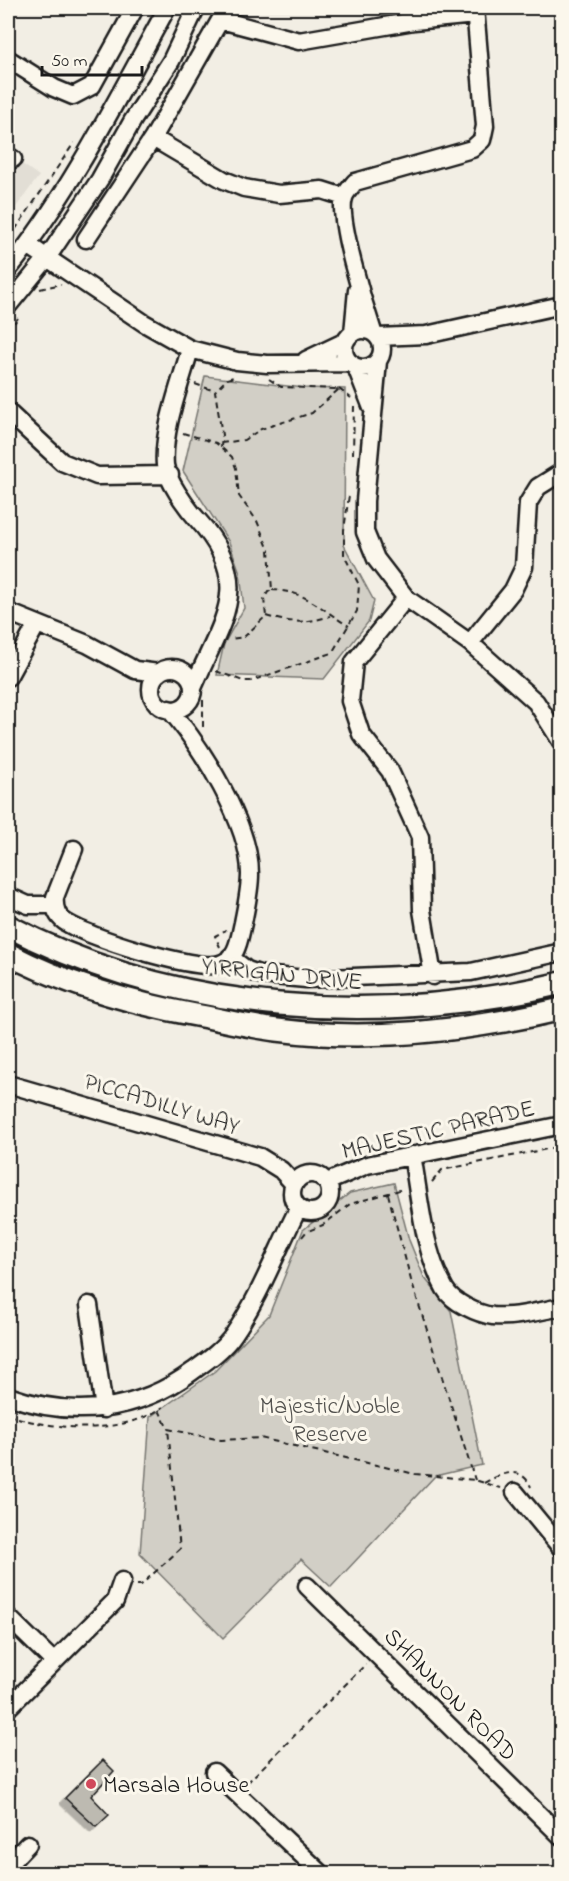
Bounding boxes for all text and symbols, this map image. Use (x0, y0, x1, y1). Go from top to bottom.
scale bar (42, 39, 142, 77)
text: 50 m (51, 49, 88, 75)
street label: YIRRIGAN DRIVE (199, 950, 364, 1001)
street label: PICCADILLY WAY (79, 1065, 243, 1146)
street label: MAJESTIC PARADE (339, 1092, 538, 1171)
park label: Majestic/Noble Reserve (260, 1390, 400, 1453)
street label: SHANNON ROAD (375, 1621, 524, 1770)
place label: Marsala House (103, 1769, 249, 1804)
marker: Marsala House (84, 1777, 98, 1791)

